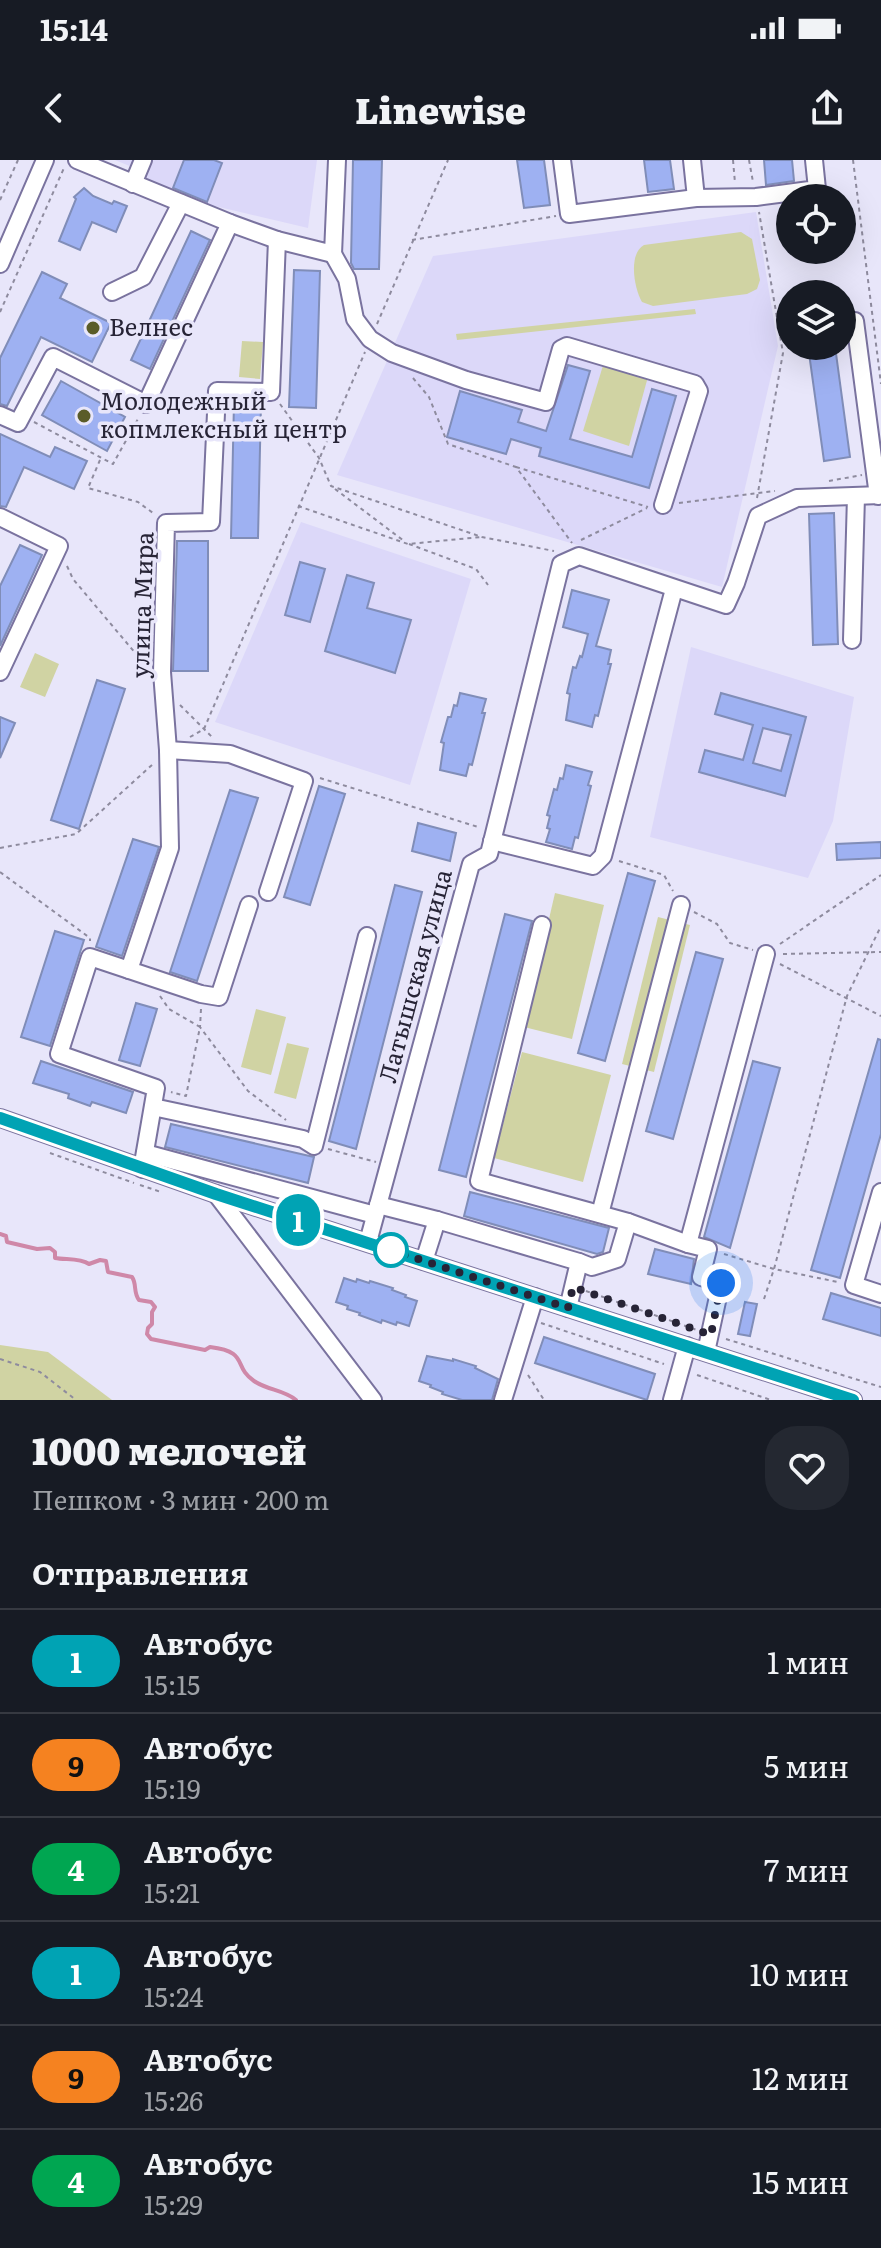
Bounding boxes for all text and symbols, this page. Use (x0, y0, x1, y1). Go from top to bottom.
text: 15:14 (40, 6, 108, 50)
text: Linewise (355, 82, 526, 135)
icon: back (32, 86, 76, 130)
icon: share (805, 86, 849, 130)
map controls (776, 184, 856, 360)
button: locate (776, 184, 856, 264)
button: layers (776, 280, 856, 360)
place label: Велнес (109, 308, 193, 343)
marker: Велнес (84, 319, 102, 337)
place label: Молодежный копмлексный центр (100, 382, 347, 445)
marker: Молодежный копмлексный центр (75, 407, 93, 425)
street label: улица Мира (120, 531, 161, 679)
street label: Латышская улица (368, 865, 459, 1086)
line badge: 1 (272, 1194, 324, 1246)
text: 1 (292, 1199, 304, 1241)
unlabelled marker (374, 1233, 408, 1267)
your location (701, 1263, 741, 1303)
text: 1000 мелочей (32, 1420, 307, 1477)
button: heart (765, 1426, 849, 1510)
text: Пешком · 3 мин · 200 m (32, 1479, 329, 1518)
text: Отправления (32, 1550, 248, 1594)
text: Автобус (144, 1620, 273, 1664)
text: 1 мин (767, 1639, 849, 1683)
text: 1 (70, 1640, 82, 1682)
text: 15:15 (144, 1664, 200, 1703)
text: Автобус (144, 1724, 273, 1768)
text: 5 мин (764, 1743, 849, 1787)
text: 9 (68, 1744, 84, 1786)
text: 15:19 (144, 1768, 201, 1807)
text: Автобус (144, 1828, 273, 1872)
text: 7 мин (764, 1847, 849, 1891)
text: 4 (68, 1848, 84, 1890)
text: 15:21 (144, 1872, 200, 1911)
text: Автобус (144, 1932, 273, 1976)
text: 10 мин (750, 1951, 849, 1995)
text: 1 (70, 1952, 82, 1994)
text: 15:24 (144, 1976, 204, 2015)
text: Автобус (144, 2036, 273, 2080)
text: 12 мин (752, 2055, 849, 2099)
text: 9 (68, 2056, 84, 2098)
text: 15:26 (144, 2080, 203, 2119)
text: Автобус (144, 2140, 273, 2184)
text: 15 мин (752, 2159, 849, 2203)
text: 4 (68, 2160, 84, 2202)
text: 15:29 (144, 2184, 203, 2223)

